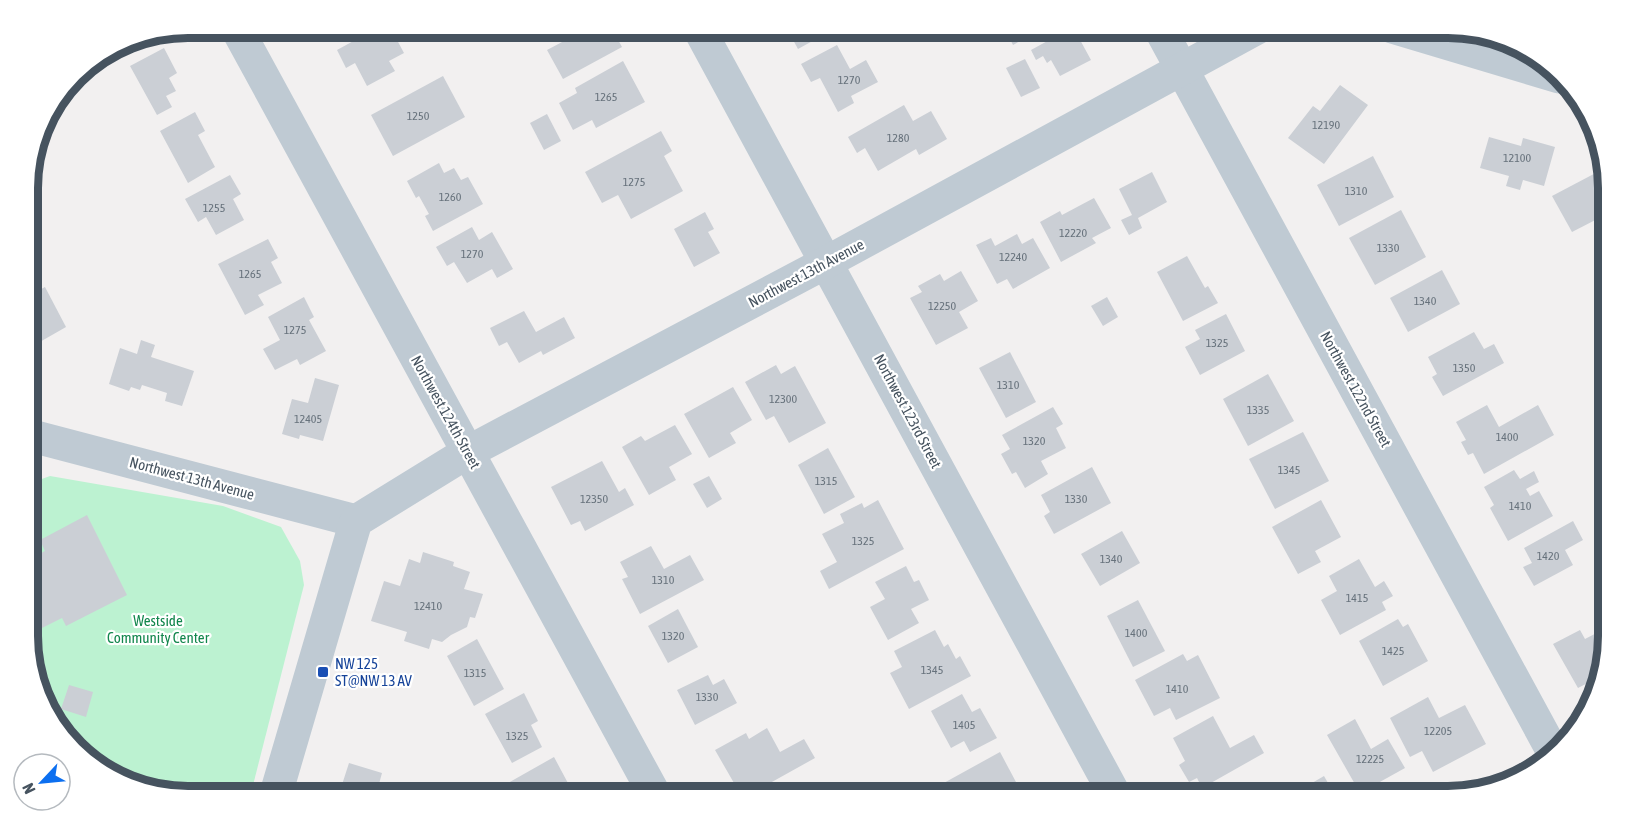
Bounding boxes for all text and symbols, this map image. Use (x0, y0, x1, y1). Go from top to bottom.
house number: 1270 (838, 73, 861, 87)
house number: 1265 (595, 90, 617, 104)
house number: 1250 (407, 109, 430, 123)
house number: 12190 (1312, 118, 1340, 132)
house number: 1280 (887, 131, 910, 145)
house number: 12100 (1503, 151, 1531, 165)
house number: 1275 (623, 175, 645, 189)
house number: 1310 (1345, 184, 1368, 198)
house number: 1260 (439, 190, 462, 204)
house number: 1255 (203, 201, 225, 215)
house number: 12220 (1059, 226, 1087, 240)
street label: Northwest 13th Avenue (745, 235, 867, 311)
house number: 1330 (1377, 241, 1400, 255)
house number: 1270 (461, 247, 484, 261)
house number: 12240 (999, 250, 1027, 264)
house number: 1265 (239, 267, 261, 281)
house number: 1340 (1414, 294, 1437, 308)
house number: 12250 (928, 299, 956, 313)
house number: 1275 (284, 323, 306, 337)
street label: Northwest 122nd Street (1317, 328, 1395, 450)
house number: 1325 (1206, 336, 1228, 350)
street label: Northwest 123rd Street (871, 351, 945, 471)
street label: Northwest 124th Street (408, 352, 484, 472)
house number: 1350 (1453, 361, 1476, 375)
house number: 1310 (997, 378, 1020, 392)
house number: 12300 (769, 392, 797, 406)
house number: 1335 (1247, 403, 1269, 417)
house number: 12405 (294, 412, 322, 426)
house number: 1400 (1496, 430, 1519, 444)
house number: 1320 (1023, 434, 1046, 448)
street label: Northwest 13th Avenue (128, 453, 256, 503)
house number: 1345 (1278, 463, 1300, 477)
house number: 1315 (815, 474, 837, 488)
house number: 12350 (580, 492, 608, 506)
house number: 1330 (1065, 492, 1088, 506)
house number: 1410 (1509, 499, 1532, 513)
house number: 1325 (852, 534, 874, 548)
house number: 1420 (1537, 549, 1560, 563)
house number: 1340 (1100, 552, 1123, 566)
house number: 1310 (652, 573, 675, 587)
house number: 1415 (1346, 591, 1368, 605)
house number: 12410 (414, 599, 442, 613)
park label: Westside Community Center (107, 612, 210, 646)
house number: 1400 (1125, 626, 1148, 640)
house number: 1320 (662, 629, 685, 643)
house number: 1425 (1382, 644, 1404, 658)
place label: NW 125 ST@NW 13 AV (335, 655, 413, 689)
house number: 1345 (921, 663, 943, 677)
marker: NW 125 ST@NW 13 AV (316, 665, 330, 679)
house number: 1315 (464, 666, 486, 680)
house number: 1410 (1166, 682, 1189, 696)
house number: 1330 (696, 690, 719, 704)
house number: 1405 (953, 718, 975, 732)
house number: 12205 (1424, 724, 1452, 738)
house number: 1325 (506, 729, 528, 743)
north arrow (12, 752, 72, 812)
house number: 12225 (1356, 752, 1384, 766)
text: N (18, 780, 39, 797)

